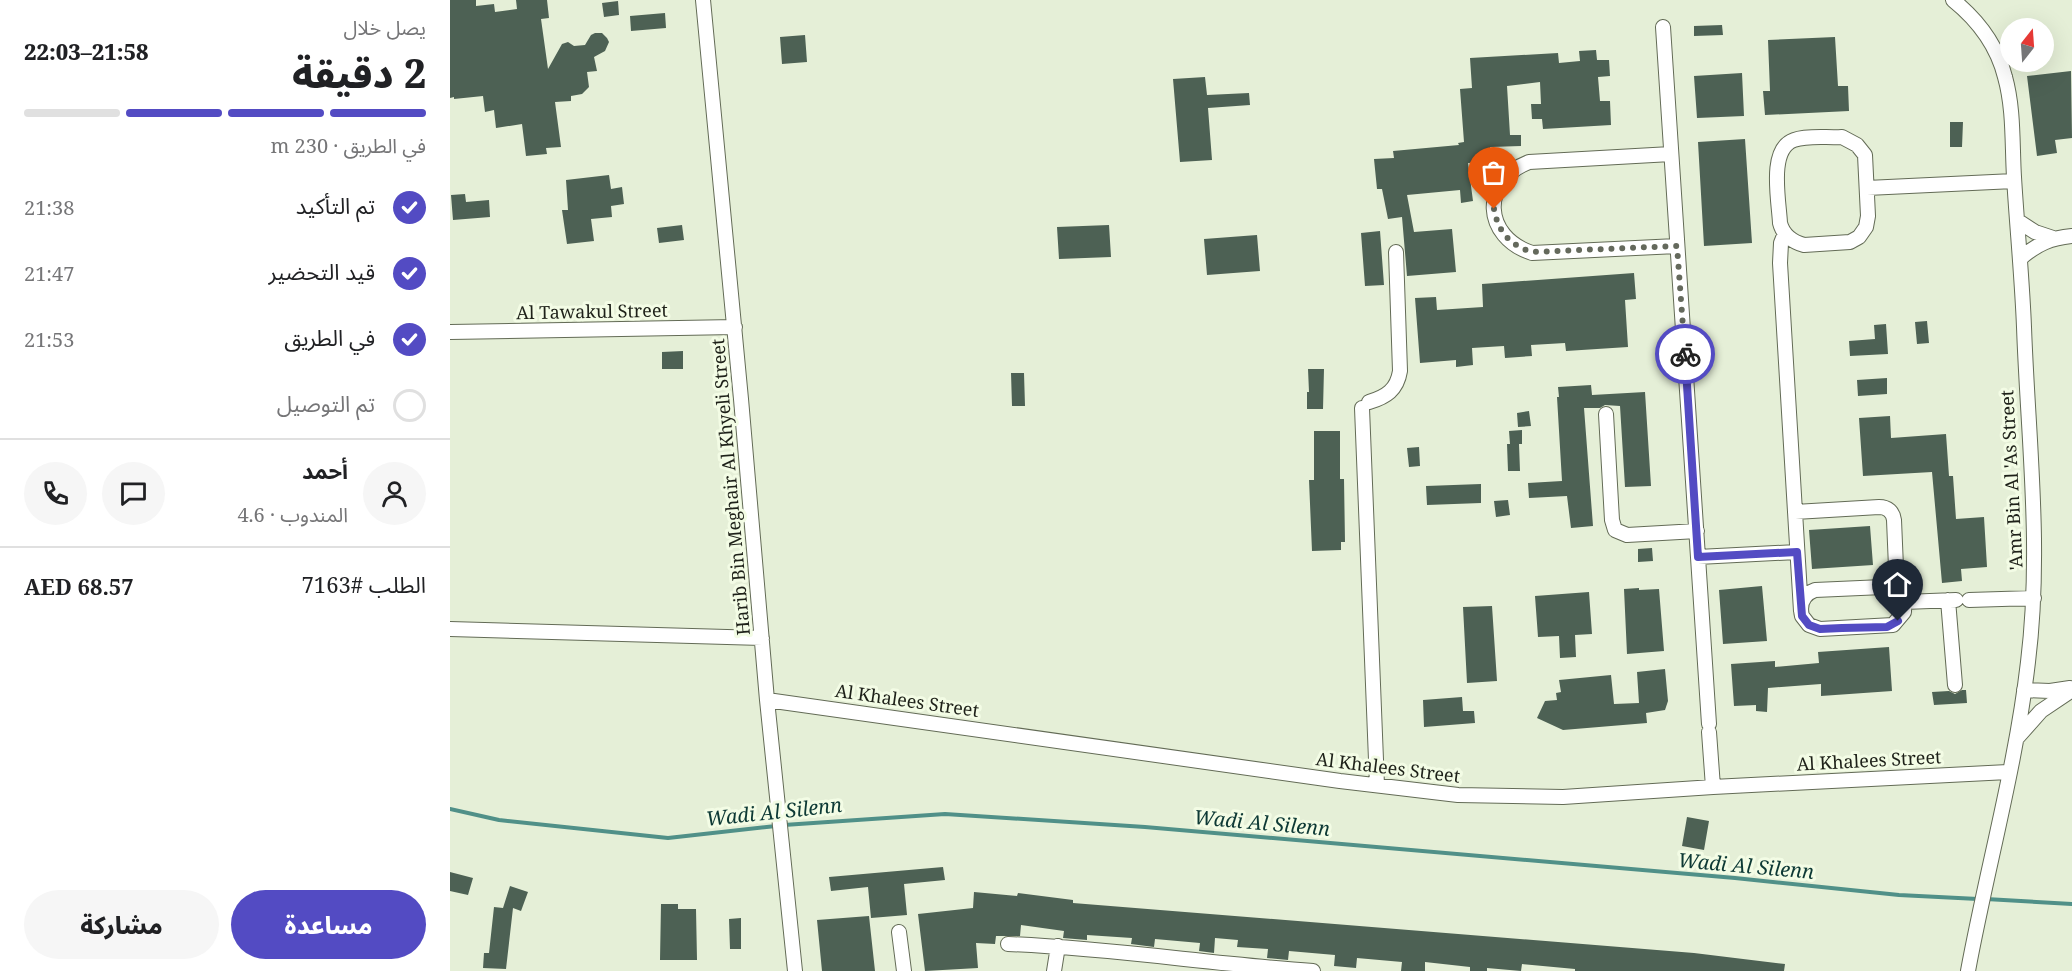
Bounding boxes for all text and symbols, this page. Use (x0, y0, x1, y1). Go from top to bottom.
text: يصل خلال (344, 14, 426, 41)
north arrow (2000, 18, 2054, 72)
map controls (2000, 18, 2054, 72)
text: 21:58–22:03 (24, 36, 149, 66)
text: 2 دقيقة (292, 46, 426, 99)
text: في الطريق · 230 m (270, 132, 426, 159)
pin (1468, 147, 1519, 209)
icon: bag (1477, 156, 1510, 189)
text: تم التأكيد (296, 190, 375, 220)
icon: check (393, 191, 426, 224)
text: 21:38 (24, 194, 74, 221)
text: قيد التحضير (269, 256, 375, 286)
icon: check (393, 257, 426, 290)
text: 21:47 (24, 260, 74, 287)
street label: Al Tawakul Street (516, 298, 668, 324)
text: في الطريق (284, 322, 375, 352)
icon: check (393, 323, 426, 356)
courier (1655, 324, 1715, 384)
text: 21:53 (24, 326, 74, 353)
street label: Harib Bin Meghair Al Khyeli Street (705, 338, 755, 636)
icon: bike (1669, 338, 1702, 371)
text: تم التوصيل (277, 388, 375, 418)
street label: 'Amr Bin Al 'As Street (1994, 389, 2028, 571)
text: أحمد (302, 455, 348, 485)
button: phone (24, 462, 87, 525)
button: chat (102, 462, 165, 525)
button: person (363, 462, 426, 525)
text: المندوب · 4.6 (237, 501, 348, 528)
pin (1872, 559, 1923, 621)
icon: home (1881, 568, 1914, 601)
text: الطلب #7163 (302, 569, 426, 599)
text: AED 68.57 (24, 571, 134, 601)
street label: Al Khalees Street (834, 678, 981, 722)
street label: Al Khalees Street (1796, 744, 1942, 776)
street label: Al Khalees Street (1315, 746, 1462, 788)
water label: Wadi Al Silenn (705, 791, 843, 832)
water label: Wadi Al Silenn (1193, 803, 1331, 842)
water label: Wadi Al Silenn (1677, 846, 1815, 885)
button: مشاركة (24, 890, 219, 959)
button: مساعدة (231, 890, 426, 959)

